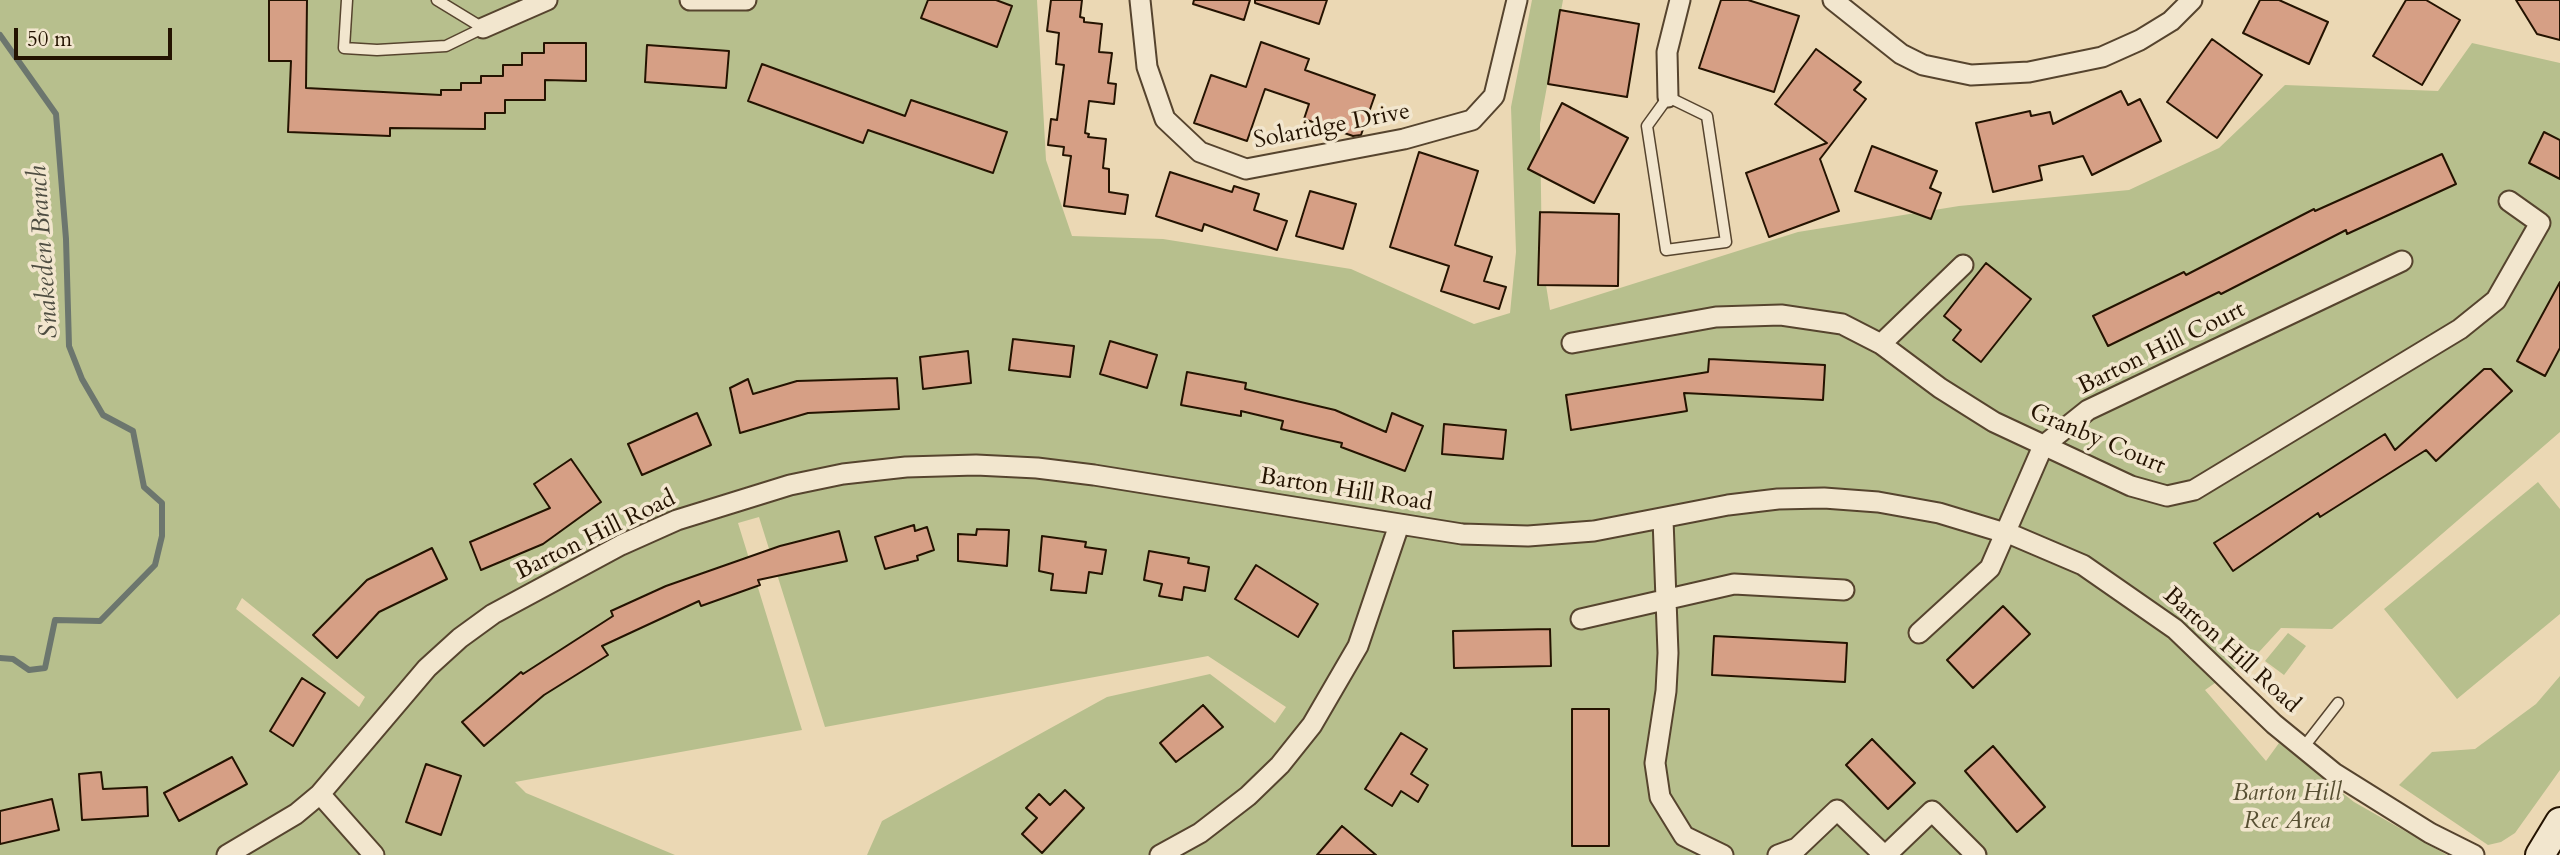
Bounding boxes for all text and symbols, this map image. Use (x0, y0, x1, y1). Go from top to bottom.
scale bar (18, 14, 175, 58)
text: 50 m (27, 25, 72, 54)
street label: Solaridge Drive (1251, 98, 1413, 156)
water label: Snakeden Branch (23, 164, 67, 340)
street label: Barton Hill Court (2074, 296, 2250, 402)
street label: Granby Court (2025, 398, 2169, 482)
street label: Barton Hill Road (1258, 463, 1434, 519)
street label: Barton Hill Road (511, 485, 681, 587)
street label: Barton Hill Road (2157, 582, 2305, 720)
park label: Barton Hill Rec Area (2233, 780, 2341, 836)

